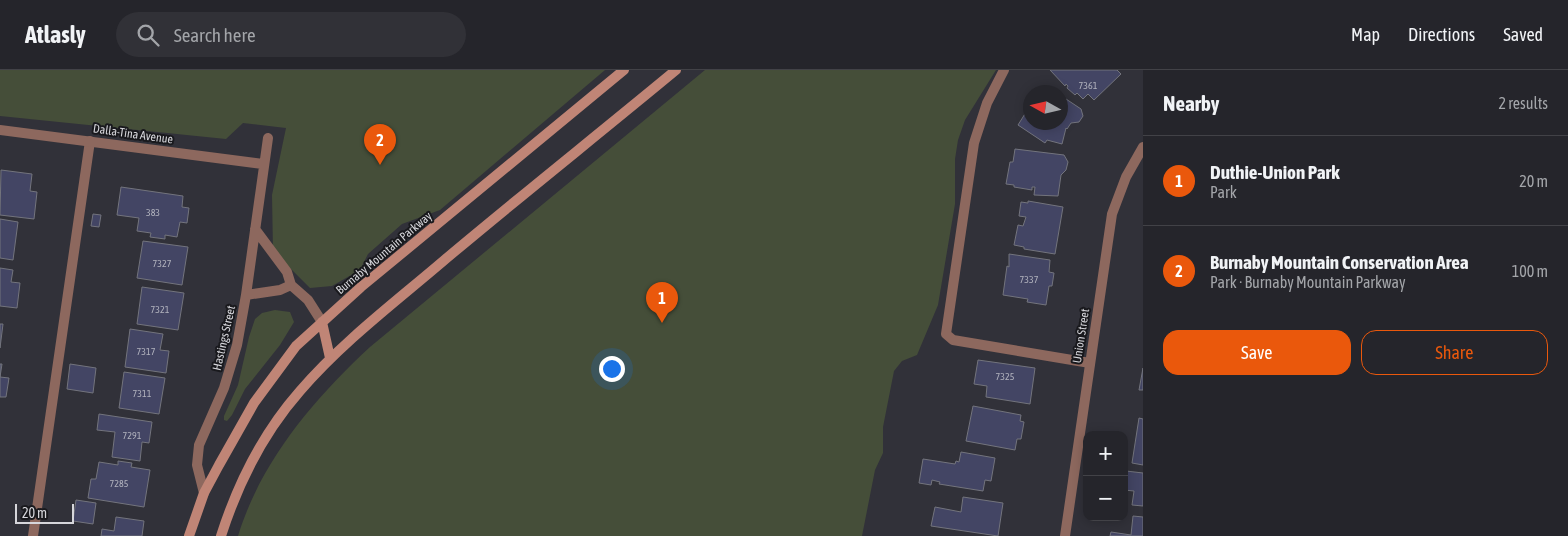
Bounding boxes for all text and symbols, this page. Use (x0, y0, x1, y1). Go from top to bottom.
search box (116, 12, 466, 57)
text: Atlasly (25, 21, 86, 48)
icon: search (134, 21, 162, 49)
text: Search here (174, 24, 256, 46)
text: Map (1351, 24, 1380, 45)
text: Directions (1408, 24, 1475, 45)
text: Saved (1503, 24, 1543, 45)
house number: 7361 (1079, 80, 1098, 91)
north arrow (1023, 85, 1068, 130)
text: Nearby (1163, 91, 1219, 115)
text: 2 results (1498, 94, 1548, 112)
street label: Dalla-Tina Avenue (92, 121, 174, 147)
pin: 2 (364, 124, 396, 165)
text: Duthie-Union Park (1210, 161, 1340, 183)
text: 1 (1175, 172, 1183, 190)
text: 20 m (1519, 172, 1548, 190)
text: Park (1210, 183, 1237, 201)
house number: 383 (146, 207, 160, 218)
street label: Burnaby Mountain Parkway (333, 209, 435, 297)
text: Burnaby Mountain Conservation Area (1210, 251, 1469, 273)
house number: 7327 (153, 258, 172, 269)
text: 2 (1175, 262, 1183, 280)
text: 100 m (1512, 262, 1548, 280)
text: Park · Burnaby Mountain Parkway (1210, 273, 1406, 291)
house number: 7337 (1020, 274, 1039, 285)
pin: 1 (646, 282, 678, 323)
house number: 7321 (151, 304, 170, 315)
street label: Hastings Street (210, 304, 238, 372)
street label: Union Street (1070, 307, 1092, 364)
button: Save (1163, 330, 1351, 375)
button: Share (1361, 330, 1548, 375)
house number: 7317 (137, 346, 156, 357)
your location (599, 356, 625, 382)
house number: 7325 (996, 371, 1015, 382)
house number: 7311 (133, 388, 152, 399)
house number: 7291 (123, 430, 142, 441)
map controls (1083, 431, 1128, 521)
button: + (1083, 431, 1128, 476)
button: − (1083, 476, 1128, 521)
house number: 7285 (110, 478, 129, 489)
scale bar (15, 501, 74, 524)
text: 20 m (22, 505, 47, 521)

